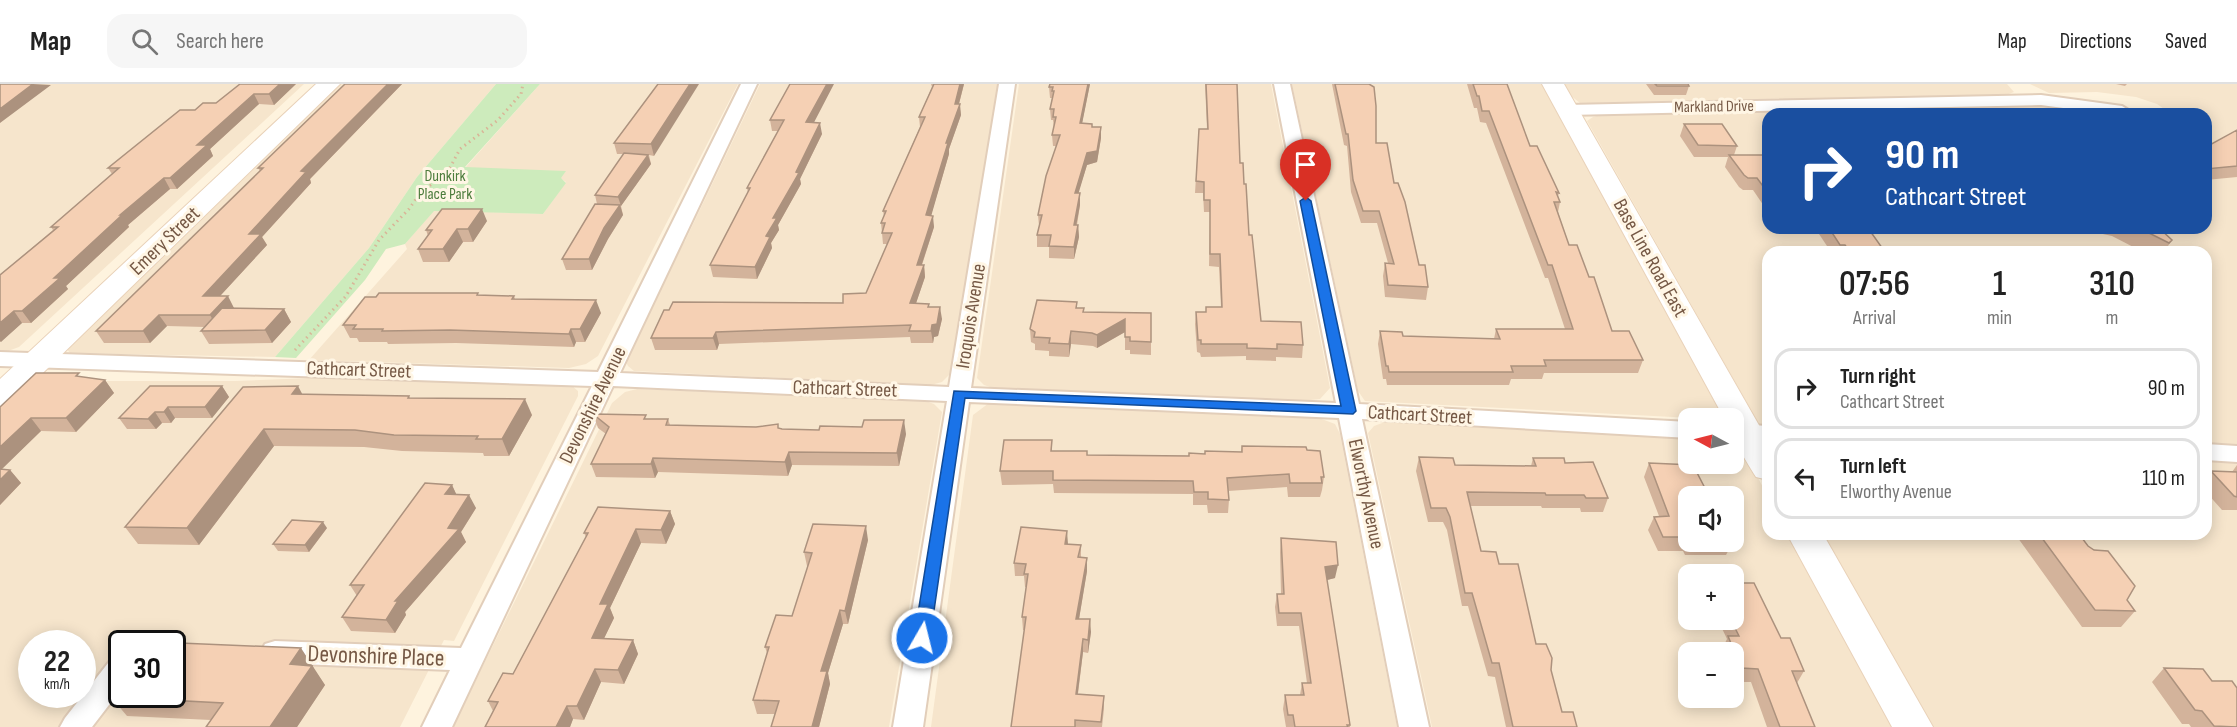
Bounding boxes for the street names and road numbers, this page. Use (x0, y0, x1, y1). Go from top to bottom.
street label: Markland Drive (1674, 97, 1754, 117)
street label: Base Line Road East (1608, 195, 1692, 321)
street label: Emery Street (125, 202, 205, 280)
street label: Iroquois Avenue (951, 262, 991, 370)
street label: Devonshire Avenue (554, 343, 632, 467)
street label: Cathcart Street (306, 356, 412, 384)
street label: Cathcart Street (792, 375, 898, 403)
street label: Cathcart Street (1367, 400, 1473, 430)
street label: Elworthy Avenue (1343, 437, 1389, 551)
street label: Devonshire Place (307, 639, 445, 673)

